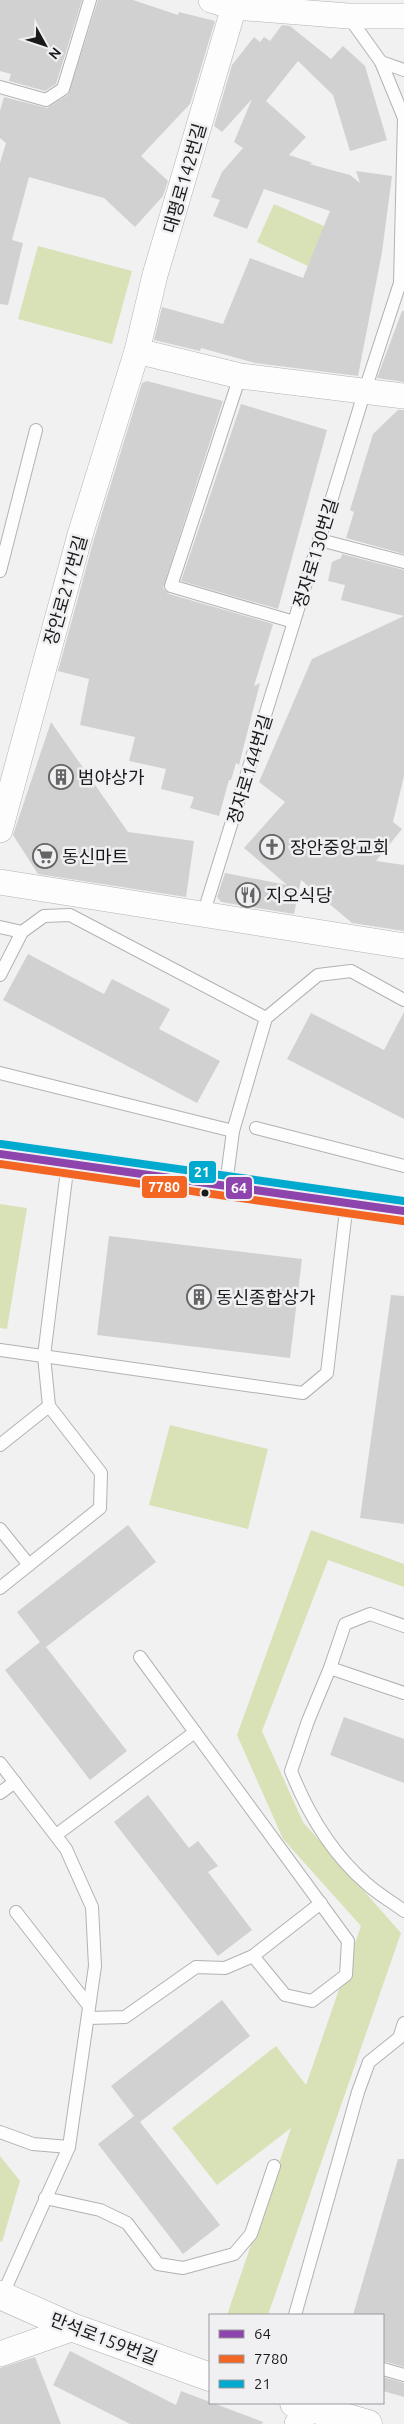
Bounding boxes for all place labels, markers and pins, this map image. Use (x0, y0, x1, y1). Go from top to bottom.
building icon: 범야상가 (48, 764, 74, 790)
place label: 범야상가 (78, 767, 145, 787)
church icon: 장안중앙교회 (259, 834, 285, 860)
place label: 장안중앙교회 (290, 837, 389, 857)
supermarket icon: 동신마트 (32, 843, 58, 869)
place label: 동신마트 (62, 846, 128, 866)
restaurant icon: 지오식당 (235, 882, 261, 908)
place label: 지오식당 (266, 885, 332, 905)
unlabelled marker (200, 1188, 210, 1198)
building icon: 동신종합상가 (186, 1284, 212, 1310)
place label: 동신종합상가 (216, 1287, 316, 1307)

